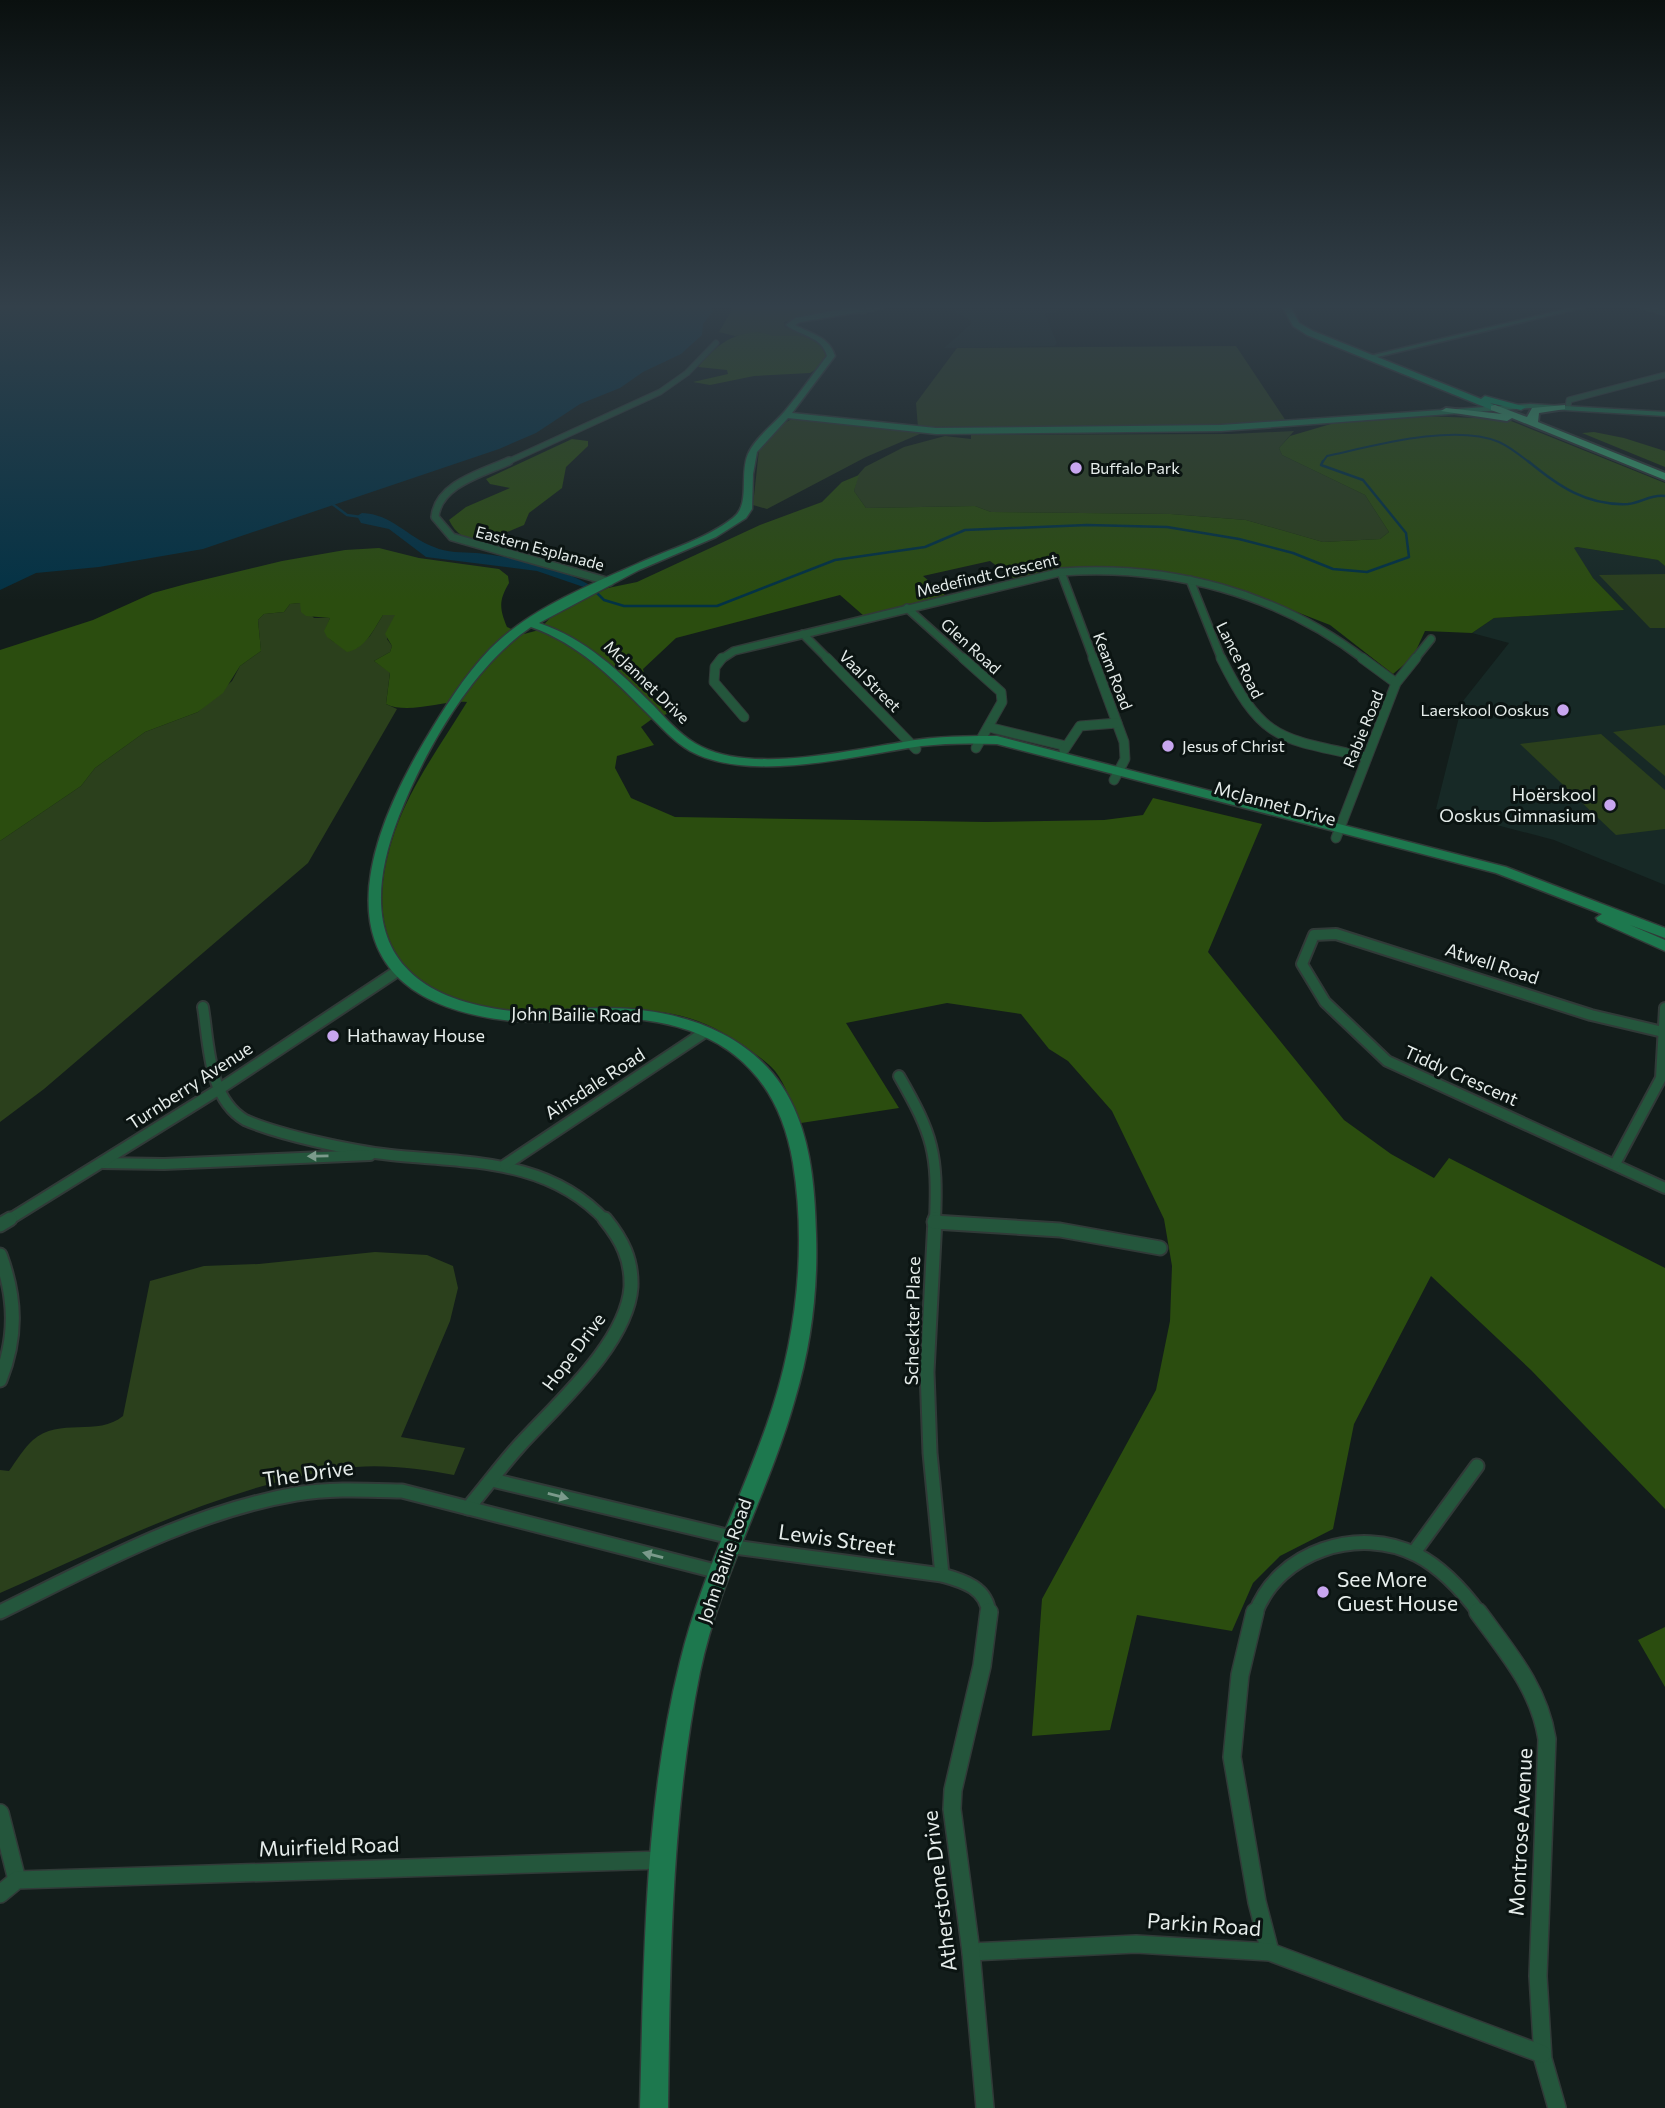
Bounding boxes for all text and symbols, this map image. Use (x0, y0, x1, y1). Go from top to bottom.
place label: Buffalo Park (1090, 458, 1180, 477)
marker: Buffalo Park (1068, 460, 1084, 476)
street label: Eastern Esplanade (474, 521, 607, 574)
street label: Medefindt Crescent (914, 549, 1060, 600)
street label: Glen Road (938, 614, 1005, 677)
street label: Lance Road (1213, 618, 1268, 701)
street label: Keam Road (1090, 629, 1137, 712)
street label: McJannet Drive (601, 636, 694, 727)
street label: Vaal Street (836, 646, 905, 716)
street label: Rabie Road (1338, 687, 1387, 770)
place label: Laerskool Ooskus (1420, 700, 1549, 719)
marker: Laerskool Ooskus (1555, 702, 1571, 718)
place label: Jesus of Christ (1182, 736, 1285, 755)
marker: Jesus of Christ (1160, 738, 1176, 754)
street label: McJannet Drive (1212, 776, 1338, 830)
place label: Hoërskool Ooskus Gimnasium (1439, 783, 1596, 826)
marker: Hoërskool Ooskus Gimnasium (1602, 797, 1618, 813)
street label: Atwell Road (1443, 938, 1542, 989)
street label: John Bailie Road (511, 1002, 641, 1026)
place label: Hathaway House (347, 1024, 485, 1046)
marker: Hathaway House (325, 1028, 341, 1044)
street label: Turnberry Avenue (123, 1036, 256, 1134)
street label: Tiddy Crescent (1401, 1040, 1522, 1110)
street label: Ainsdale Road (540, 1043, 649, 1124)
one-way arrow (307, 1151, 329, 1162)
street label: Scheckter Place (900, 1256, 924, 1386)
street label: Hope Drive (537, 1308, 609, 1394)
street label: The Drive (261, 1454, 355, 1491)
one-way arrow (547, 1491, 569, 1502)
street label: John Bailie Road (693, 1496, 756, 1626)
street label: Lewis Street (777, 1518, 897, 1559)
one-way arrow (642, 1549, 664, 1560)
place label: See More Guest House (1337, 1566, 1458, 1615)
marker: See More Guest House (1315, 1584, 1331, 1600)
street label: Montrose Avenue (1503, 1747, 1536, 1917)
street label: Atherstone Drive (916, 1809, 961, 1973)
street label: Muirfield Road (258, 1831, 400, 1860)
street label: Parkin Road (1146, 1907, 1262, 1940)

